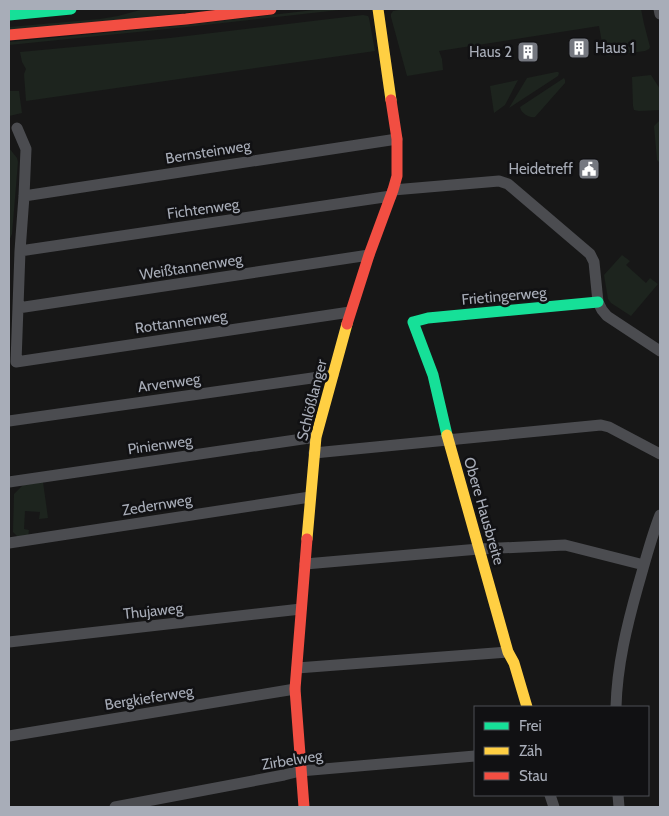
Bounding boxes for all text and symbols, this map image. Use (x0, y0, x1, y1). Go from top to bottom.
building icon: Haus 1 (567, 36, 591, 60)
place label: Haus 1 (595, 39, 635, 57)
building icon: Haus 2 (516, 40, 540, 64)
place label: Haus 2 (469, 43, 512, 61)
street label: Bernsteinweg (164, 136, 252, 168)
public building icon: Heidetreff (577, 157, 601, 181)
place label: Heidetreff (509, 160, 573, 178)
street label: Fichtenweg (166, 195, 241, 223)
street label: Weißtannenweg (138, 250, 244, 284)
street label: Frietingerweg (461, 283, 548, 309)
street label: Rottannenweg (134, 307, 229, 337)
street label: Schlößlanger (293, 357, 331, 442)
street label: Arvenweg (136, 370, 202, 396)
street label: Pinienweg (126, 431, 194, 458)
street label: Obere Hausbreite (460, 455, 508, 567)
street label: Zedernweg (121, 491, 194, 519)
street label: Thujaweg (122, 599, 184, 623)
street label: Bergkieferweg (103, 682, 195, 714)
legend (474, 706, 649, 796)
text: Frei (519, 717, 542, 735)
text: Zäh (519, 742, 542, 760)
street label: Zirbelweg (260, 746, 324, 774)
text: Stau (519, 767, 548, 785)

